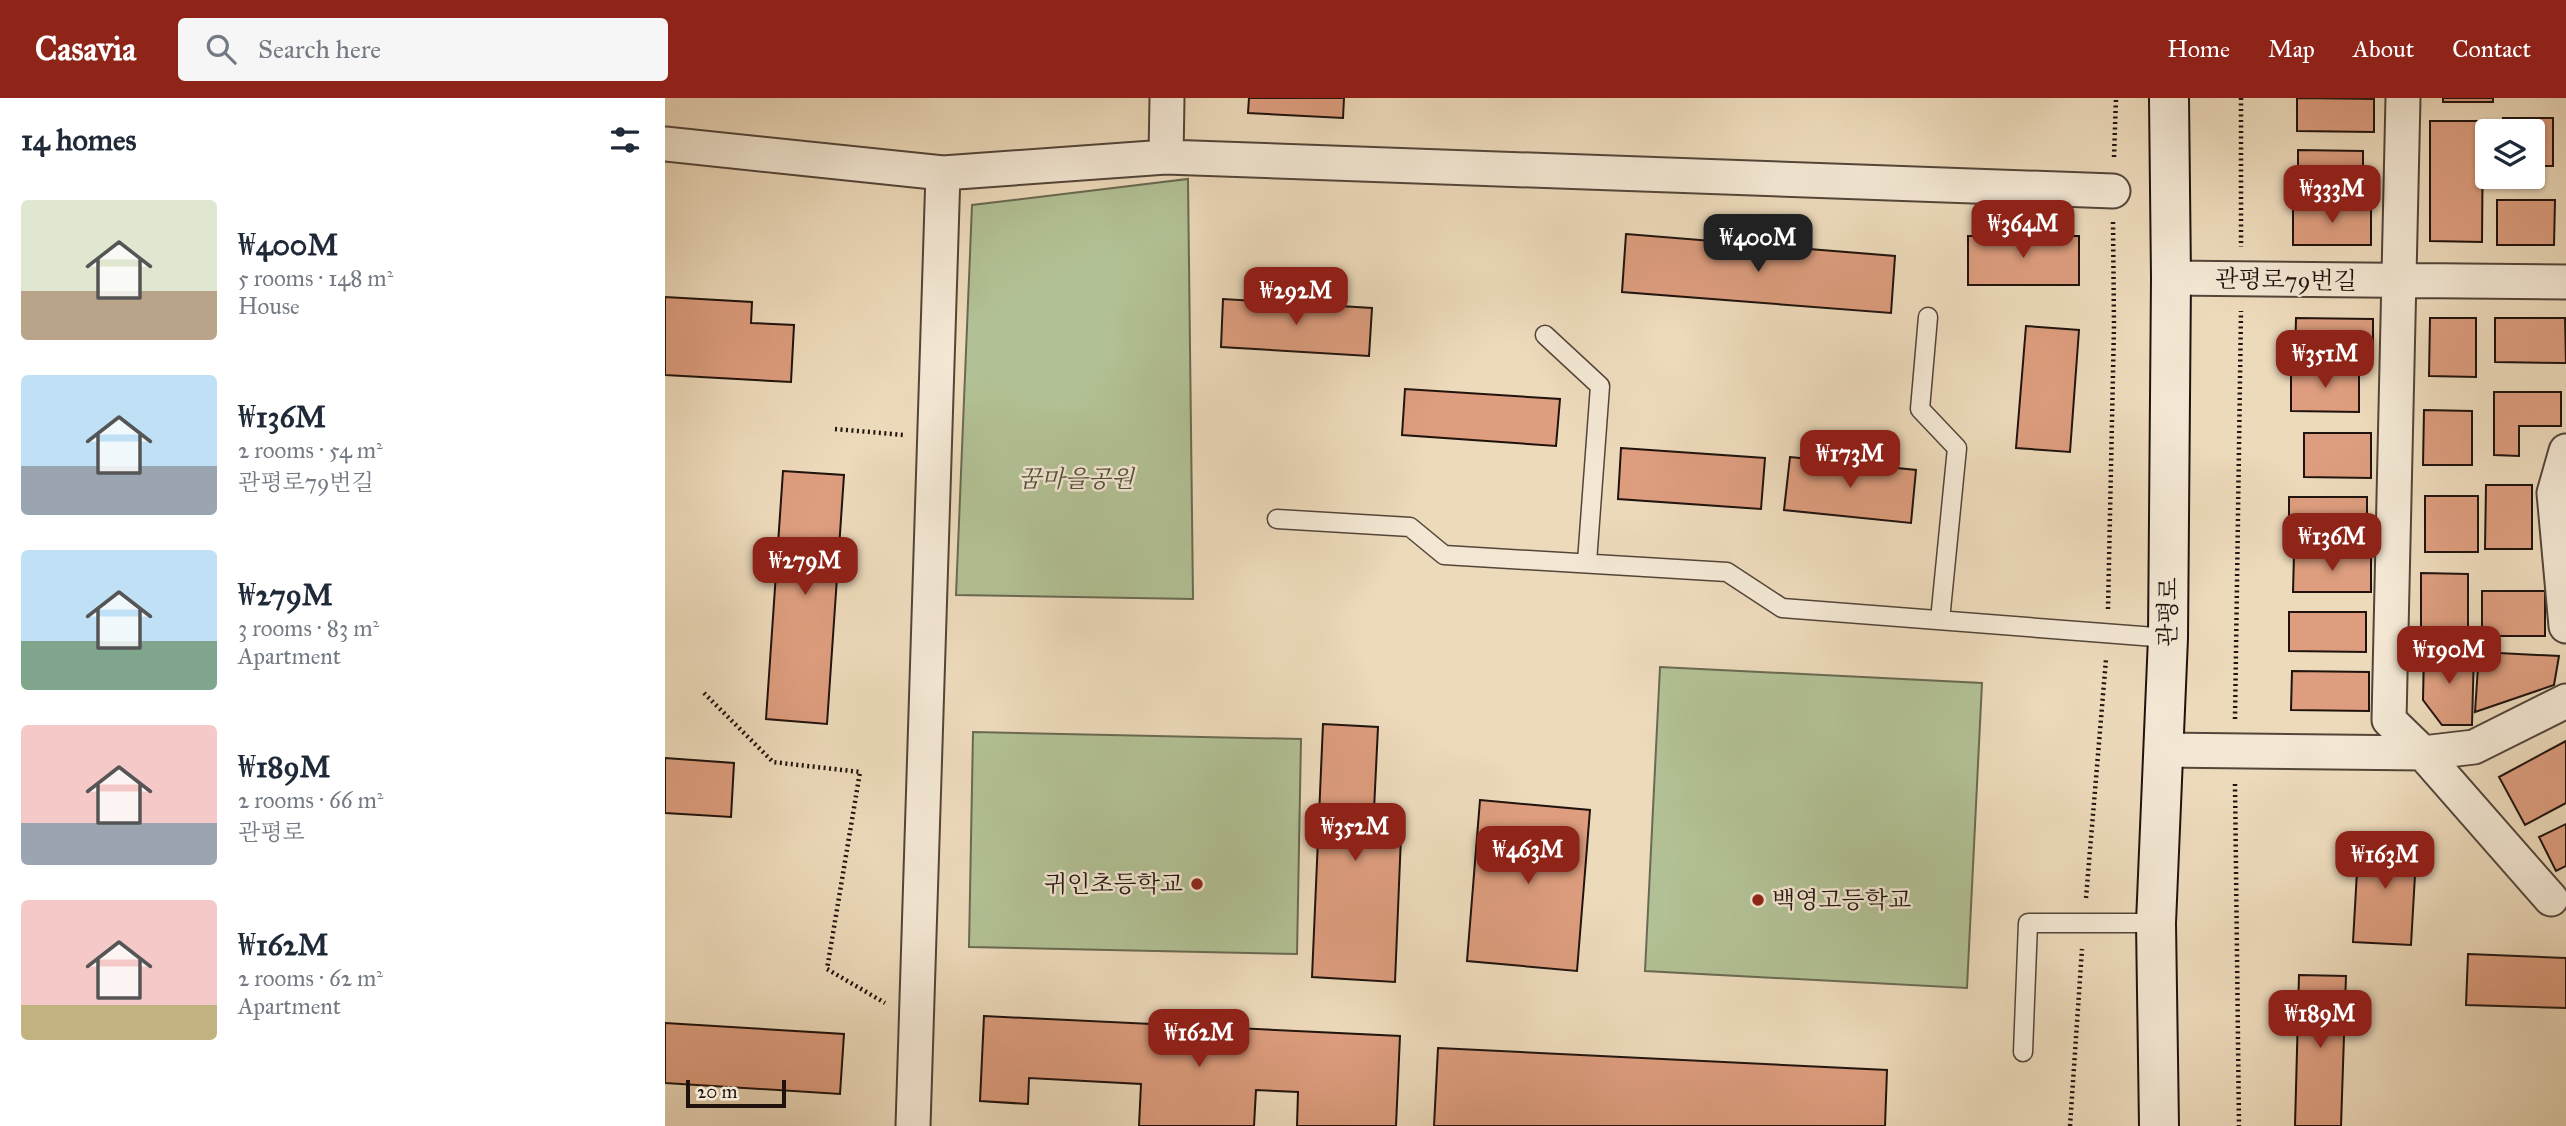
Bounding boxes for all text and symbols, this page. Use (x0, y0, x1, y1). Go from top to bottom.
search box (178, 18, 668, 81)
text: Casavia (35, 29, 136, 69)
icon: search (202, 30, 240, 68)
text: Search here (258, 33, 381, 65)
text: Home (2167, 34, 2230, 64)
text: Map (2268, 34, 2315, 64)
text: About (2353, 34, 2414, 64)
text: Contact (2452, 34, 2531, 64)
map controls (2475, 119, 2545, 189)
button: layers (2475, 119, 2545, 189)
icon: filters (606, 121, 644, 159)
text: 14 homes (21, 122, 136, 158)
pin: ₩333M (2283, 166, 2381, 225)
text: ₩333M (2300, 174, 2364, 202)
pin: ₩364M (1974, 200, 2072, 260)
text: ₩364M (1987, 209, 2059, 237)
pin: ₩400M (1709, 214, 1807, 274)
text: ₩400M (1720, 223, 1796, 251)
text: ₩400M (238, 227, 338, 263)
icon: home (77, 228, 161, 312)
text: 5 rooms · 148 m² (238, 264, 393, 292)
street label: 관평로79번길 (2215, 264, 2357, 296)
pin: ₩292M (1247, 268, 1345, 327)
text: ₩292M (1260, 276, 1332, 304)
text: House (238, 292, 300, 320)
pin: ₩351M (2276, 330, 2374, 390)
text: ₩351M (2292, 339, 2358, 367)
text: ₩136M (238, 399, 326, 435)
icon: home (77, 403, 161, 487)
pin: ₩173M (1801, 430, 1899, 490)
text: 2 rooms · 54 m² (238, 436, 383, 464)
text: ₩173M (1816, 439, 1884, 467)
park label: 꿈마을공원 (1018, 464, 1136, 494)
text: 관평로79번길 (238, 468, 374, 496)
pin: ₩136M (2283, 514, 2381, 573)
text: ₩136M (2298, 522, 2366, 550)
pin: ₩279M (756, 538, 854, 597)
text: ₩279M (769, 546, 841, 574)
text: ₩279M (238, 577, 333, 613)
street label: 관평로 (2152, 577, 2184, 647)
icon: home (77, 578, 161, 662)
text: 3 rooms · 83 m² (238, 614, 379, 642)
pin: ₩190M (2400, 626, 2498, 686)
text: ₩190M (2413, 635, 2485, 663)
text: Apartment (238, 642, 341, 670)
text: ₩189M (238, 749, 331, 785)
icon: home (77, 753, 161, 837)
text: 2 rooms · 66 m² (238, 786, 383, 814)
pin: ₩352M (1306, 804, 1404, 863)
text: ₩352M (1321, 812, 1389, 840)
text: 관평로 (238, 818, 305, 846)
pin: ₩463M (1479, 826, 1577, 886)
pin: ₩163M (2336, 832, 2434, 891)
text: ₩463M (1492, 835, 1564, 863)
text: ₩163M (2351, 840, 2419, 868)
place label: 귀인초등학교 (1044, 869, 1183, 899)
marker: 귀인초등학교 (1189, 876, 1205, 892)
place label: 백영고등학교 (1772, 885, 1911, 915)
marker: 백영고등학교 (1750, 892, 1766, 908)
text: ₩162M (238, 927, 329, 963)
icon: home (77, 928, 161, 1012)
text: 2 rooms · 62 m² (238, 964, 383, 992)
pin: ₩189M (2271, 990, 2369, 1050)
text: Apartment (238, 992, 341, 1020)
text: ₩189M (2285, 999, 2355, 1027)
pin: ₩162M (1150, 1010, 1248, 1069)
text: ₩162M (1164, 1018, 1234, 1046)
scale bar (686, 1077, 786, 1109)
text: 20 m (697, 1080, 738, 1103)

